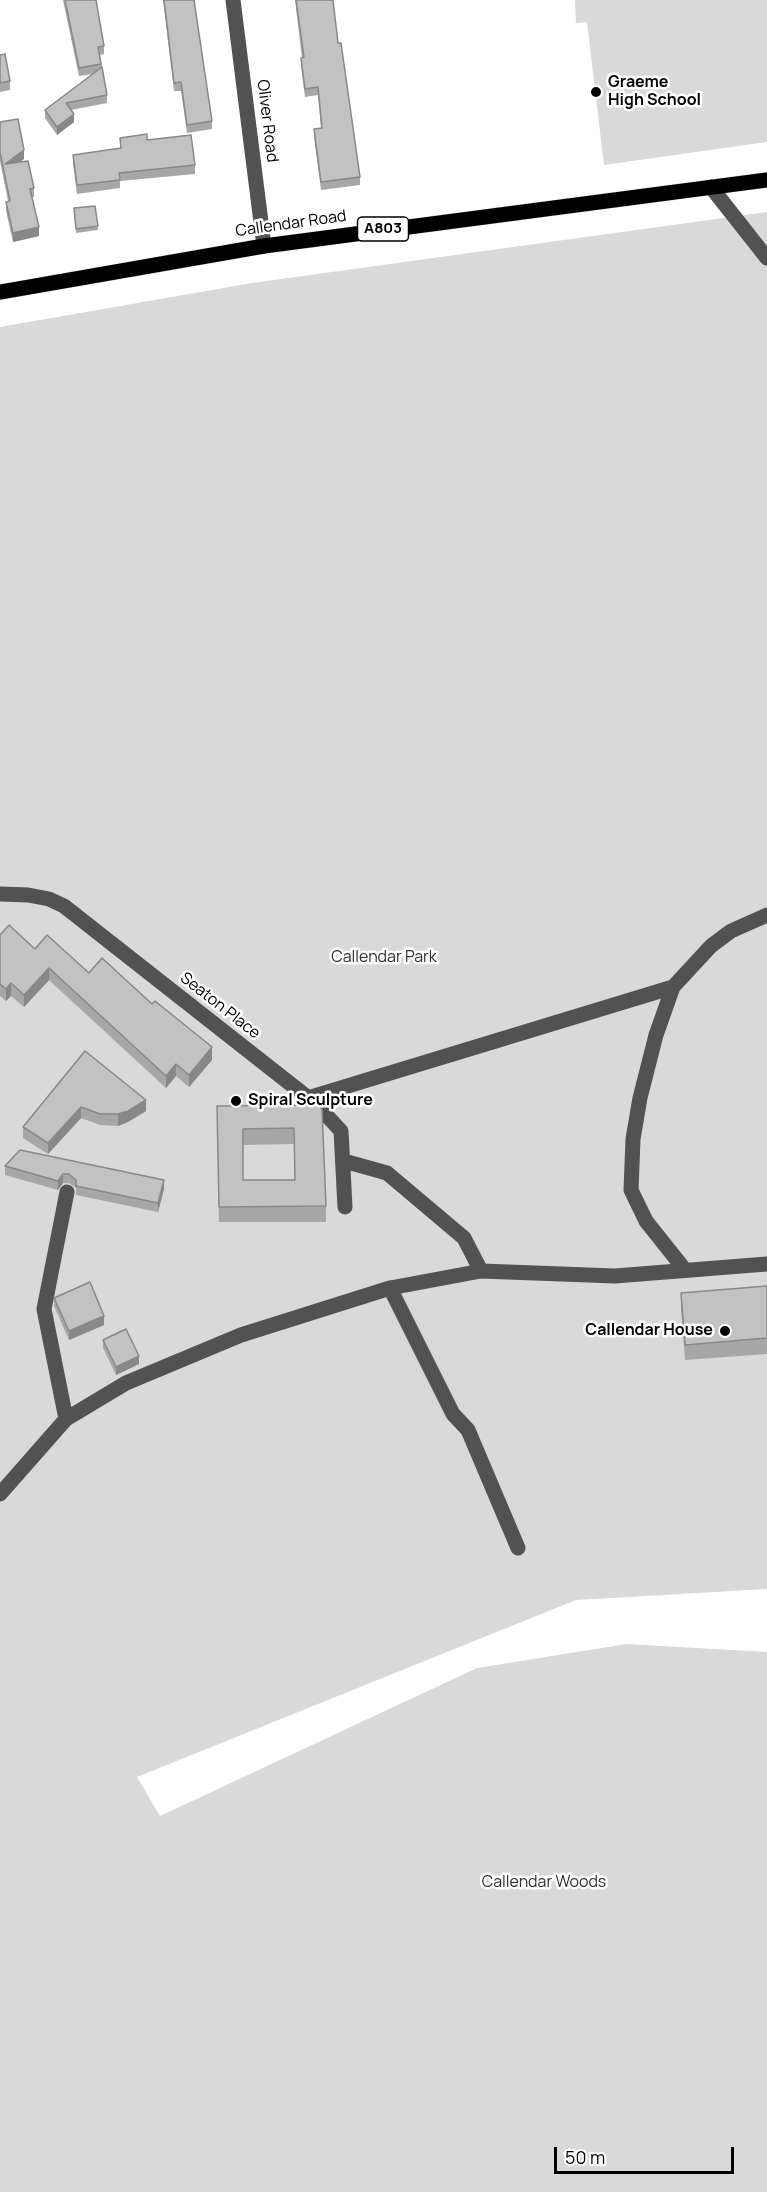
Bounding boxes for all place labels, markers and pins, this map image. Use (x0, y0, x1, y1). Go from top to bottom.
place label: Graeme High School (608, 73, 701, 111)
marker: Graeme High School (589, 85, 603, 99)
place label: Spiral Sculpture (248, 1091, 373, 1111)
marker: Spiral Sculpture (229, 1094, 243, 1108)
place label: Callendar House (585, 1321, 713, 1341)
marker: Callendar House (718, 1324, 732, 1338)

